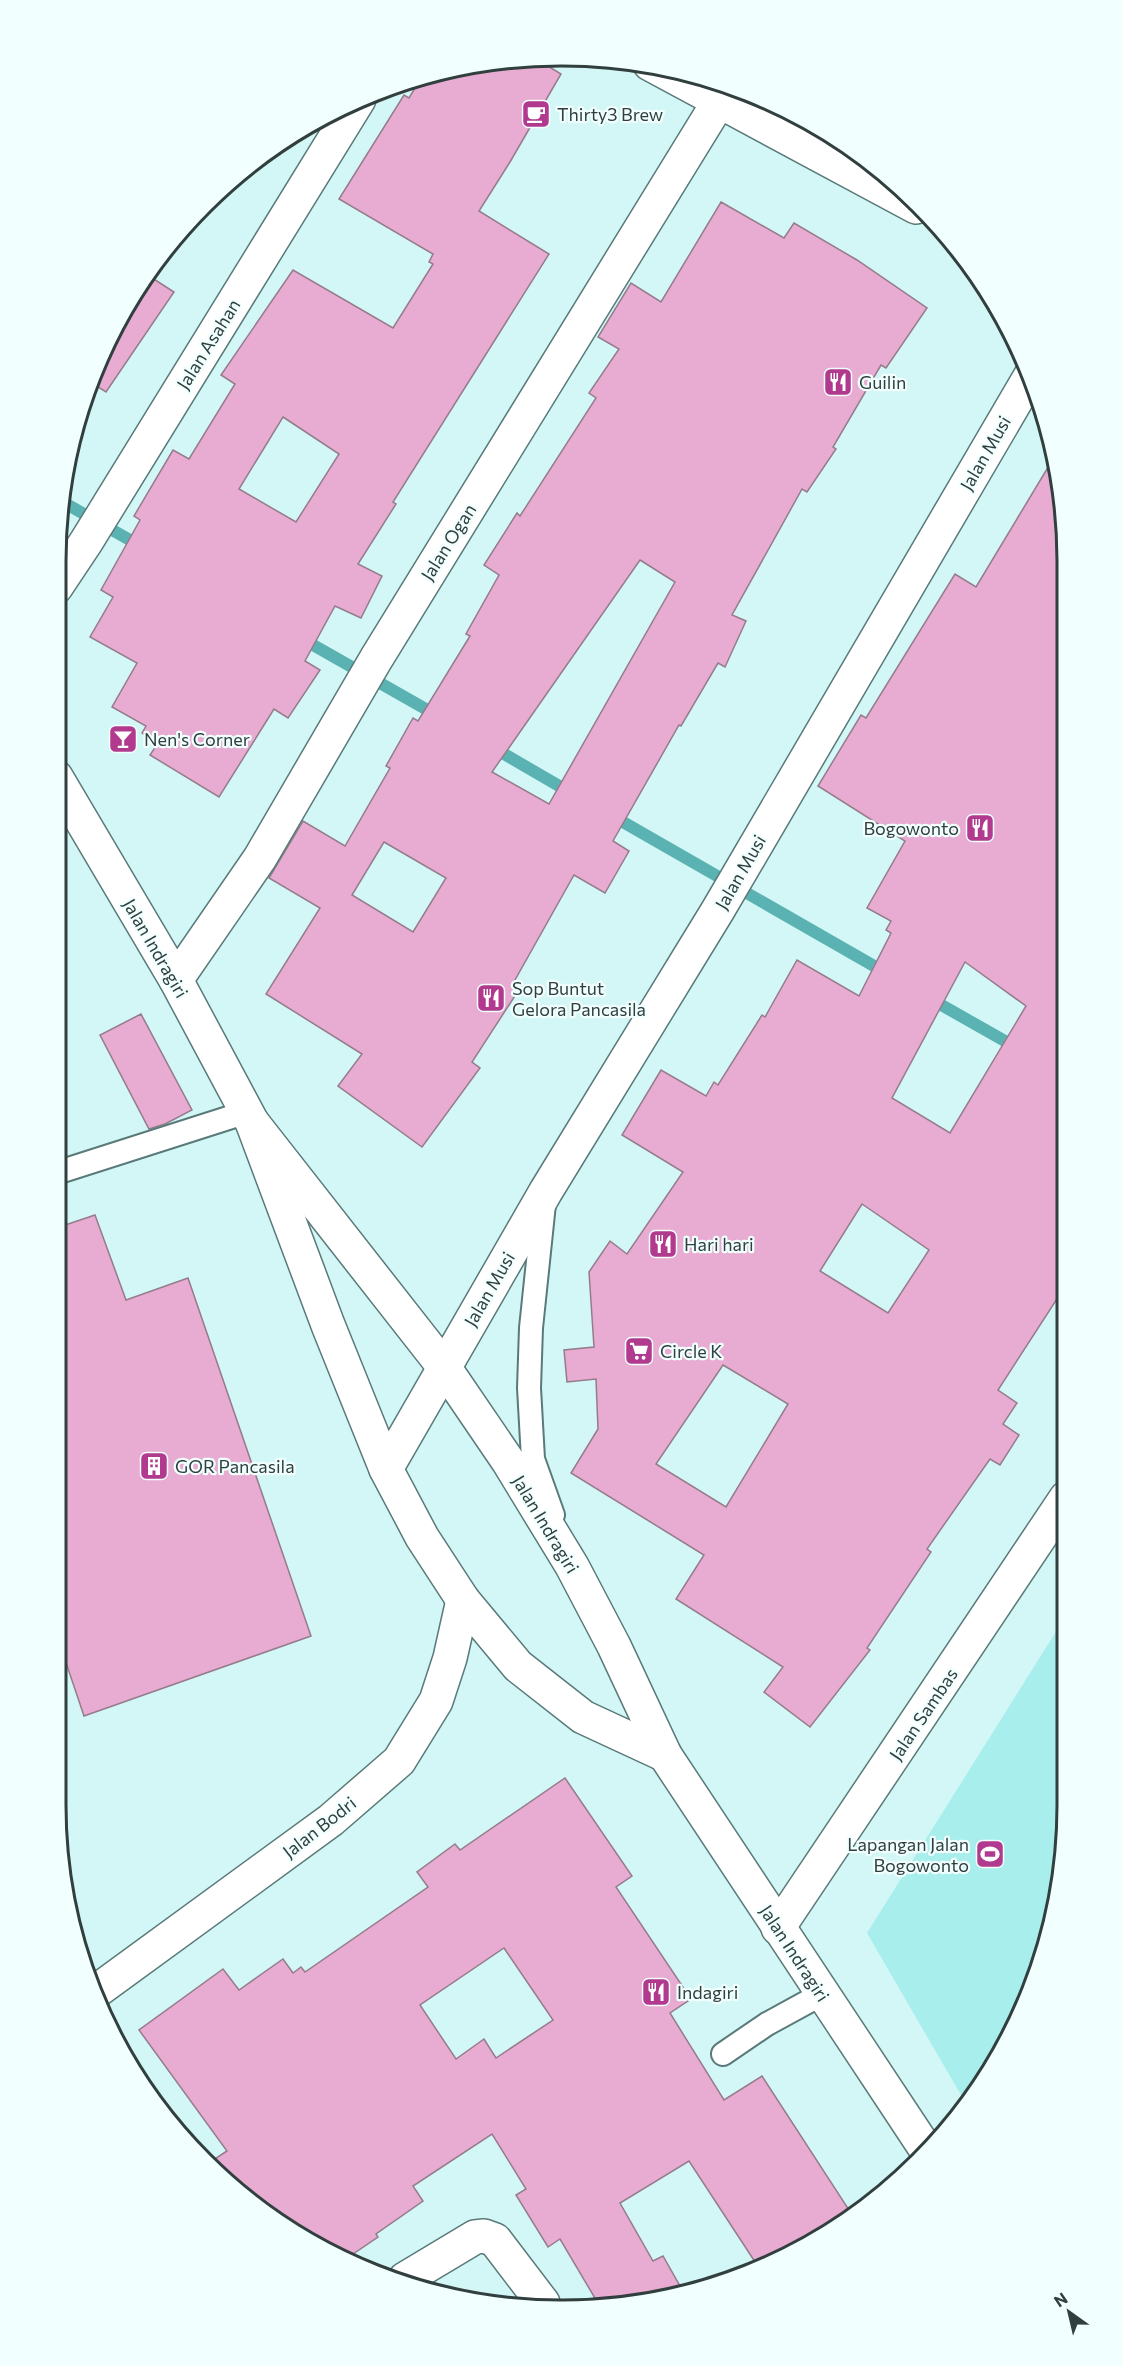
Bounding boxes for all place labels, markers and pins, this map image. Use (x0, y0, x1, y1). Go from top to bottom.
cafe icon: Thirty3 Brew (520, 98, 552, 130)
place label: Thirty3 Brew (557, 103, 663, 125)
restaurant icon: Guilin (822, 366, 854, 398)
place label: Guilin (859, 371, 906, 393)
bar icon: Nen's Corner (107, 723, 139, 755)
place label: Nen's Corner (144, 728, 250, 750)
restaurant icon: Bogowonto (964, 812, 996, 844)
place label: Bogowonto (863, 817, 959, 839)
place label: Sop Buntut Gelora Pancasila (512, 977, 646, 1020)
restaurant icon: Sop Buntut Gelora Pancasila (475, 982, 507, 1014)
restaurant icon: Hari hari (647, 1228, 679, 1260)
place label: Hari hari (684, 1233, 754, 1255)
supermarket icon: Circle K (623, 1335, 655, 1367)
place label: Circle K (660, 1340, 722, 1362)
building icon: GOR Pancasila (138, 1450, 170, 1482)
place label: GOR Pancasila (175, 1455, 295, 1477)
place label: Lapangan Jalan Bogowonto (847, 1833, 969, 1876)
sports icon: Lapangan Jalan Bogowonto (974, 1838, 1006, 1870)
restaurant icon: Indagiri (640, 1976, 672, 2008)
place label: Indagiri (677, 1981, 738, 2003)

